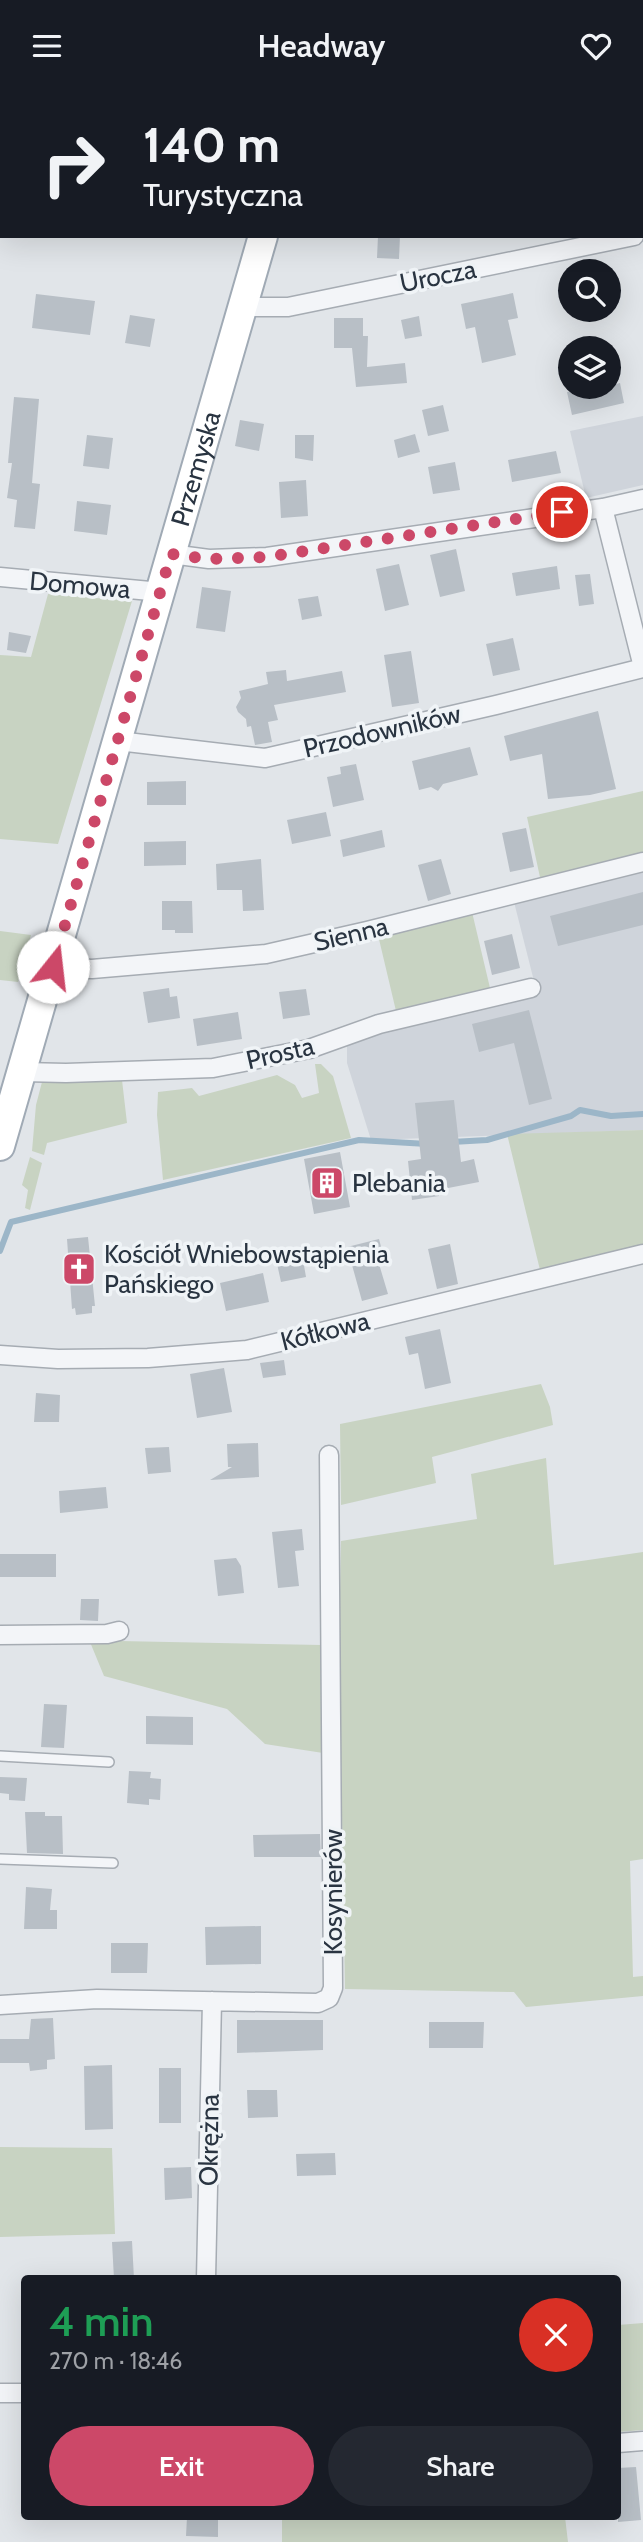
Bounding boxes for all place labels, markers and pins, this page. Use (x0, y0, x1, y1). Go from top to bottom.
pin (532, 482, 592, 542)
building icon: Plebania (308, 1164, 346, 1202)
place label: Plebania (352, 1167, 446, 1199)
place label: Kościół Wniebowstąpienia Pańskiego (104, 1238, 389, 1300)
church icon: Kościół Wniebowstąpienia Pańskiego (60, 1250, 98, 1288)

